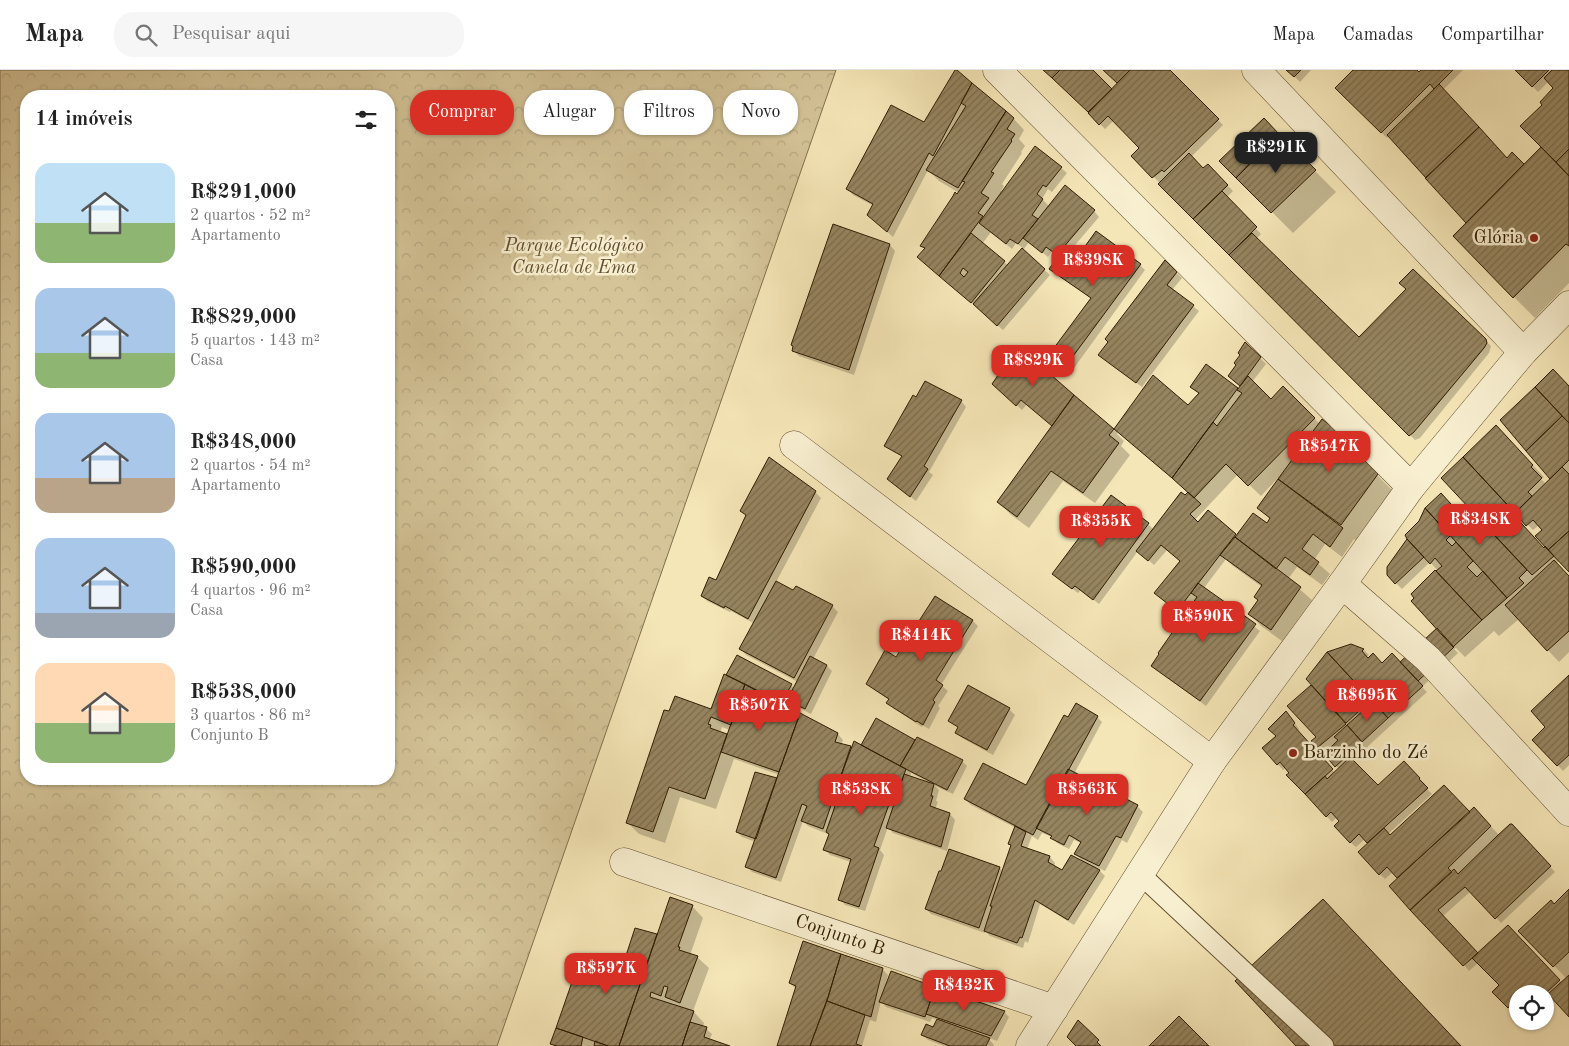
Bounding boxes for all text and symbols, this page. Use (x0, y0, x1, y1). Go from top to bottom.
search box (114, 12, 464, 57)
icon: search (132, 21, 160, 49)
text: Mapa (25, 23, 84, 47)
text: Pesquisar aqui (172, 25, 291, 44)
text: Mapa (1273, 26, 1315, 44)
text: Camadas (1343, 26, 1413, 44)
text: Compartilhar (1441, 26, 1544, 44)
chip: Comprar (410, 90, 514, 135)
chip: Alugar (524, 90, 614, 135)
chip: Filtros (624, 90, 713, 135)
chip: Novo (723, 90, 798, 135)
icon: filters (352, 106, 380, 134)
text: 14 imóveis (35, 109, 133, 130)
pin: R$291K (1235, 132, 1317, 174)
text: R$291K (1245, 140, 1307, 156)
text: R$291,000 (190, 182, 296, 203)
icon: home (75, 183, 135, 243)
text: 2 quartos · 52 m² (190, 208, 311, 224)
text: Apartamento (190, 228, 281, 244)
place label: Glória (1473, 229, 1525, 248)
marker: Glória (1528, 232, 1540, 244)
park label: Parque Ecológico Canela de Ema (503, 237, 644, 278)
pin: R$398K (1052, 244, 1134, 287)
text: R$398K (1062, 253, 1124, 269)
text: R$829,000 (190, 307, 296, 328)
icon: home (75, 308, 135, 368)
text: 5 quartos · 143 m² (190, 333, 320, 349)
pin: R$829K (992, 344, 1074, 387)
text: Casa (190, 353, 223, 369)
text: R$829K (1002, 353, 1064, 369)
pin: R$547K (1288, 430, 1370, 473)
text: R$348,000 (190, 432, 296, 453)
icon: home (75, 433, 135, 493)
text: R$547K (1298, 439, 1360, 455)
text: 2 quartos · 54 m² (190, 458, 311, 474)
text: Apartamento (190, 478, 281, 494)
pin: R$348K (1439, 504, 1521, 546)
pin: R$355K (1060, 506, 1142, 548)
text: R$348K (1449, 512, 1511, 528)
text: R$355K (1070, 514, 1132, 530)
text: R$590,000 (190, 557, 296, 578)
icon: home (75, 558, 135, 618)
text: 4 quartos · 96 m² (190, 583, 311, 599)
pin: R$590K (1162, 600, 1244, 643)
text: Casa (190, 603, 223, 619)
text: R$590K (1172, 609, 1234, 625)
pin: R$414K (880, 620, 962, 662)
text: R$414K (890, 628, 952, 644)
pin: R$695K (1326, 680, 1408, 722)
text: R$538,000 (190, 682, 296, 703)
icon: home (75, 683, 135, 743)
text: R$695K (1336, 688, 1398, 704)
pin: R$507K (718, 690, 800, 732)
text: R$507K (728, 698, 790, 714)
text: 3 quartos · 86 m² (190, 708, 311, 724)
text: Conjunto B (190, 728, 269, 744)
place label: Barzinho do Zé (1303, 744, 1428, 763)
marker: Barzinho do Zé (1287, 747, 1299, 759)
pin: R$538K (820, 774, 902, 816)
pin: R$563K (1046, 774, 1128, 816)
text: R$538K (830, 782, 892, 798)
text: R$563K (1056, 782, 1118, 798)
street label: Conjunto B (792, 912, 887, 960)
pin: R$597K (565, 952, 647, 995)
text: R$597K (575, 961, 637, 977)
pin: R$432K (923, 970, 1005, 1012)
text: R$432K (933, 978, 995, 994)
map controls (1509, 985, 1554, 1030)
button: locate (1509, 985, 1554, 1030)

